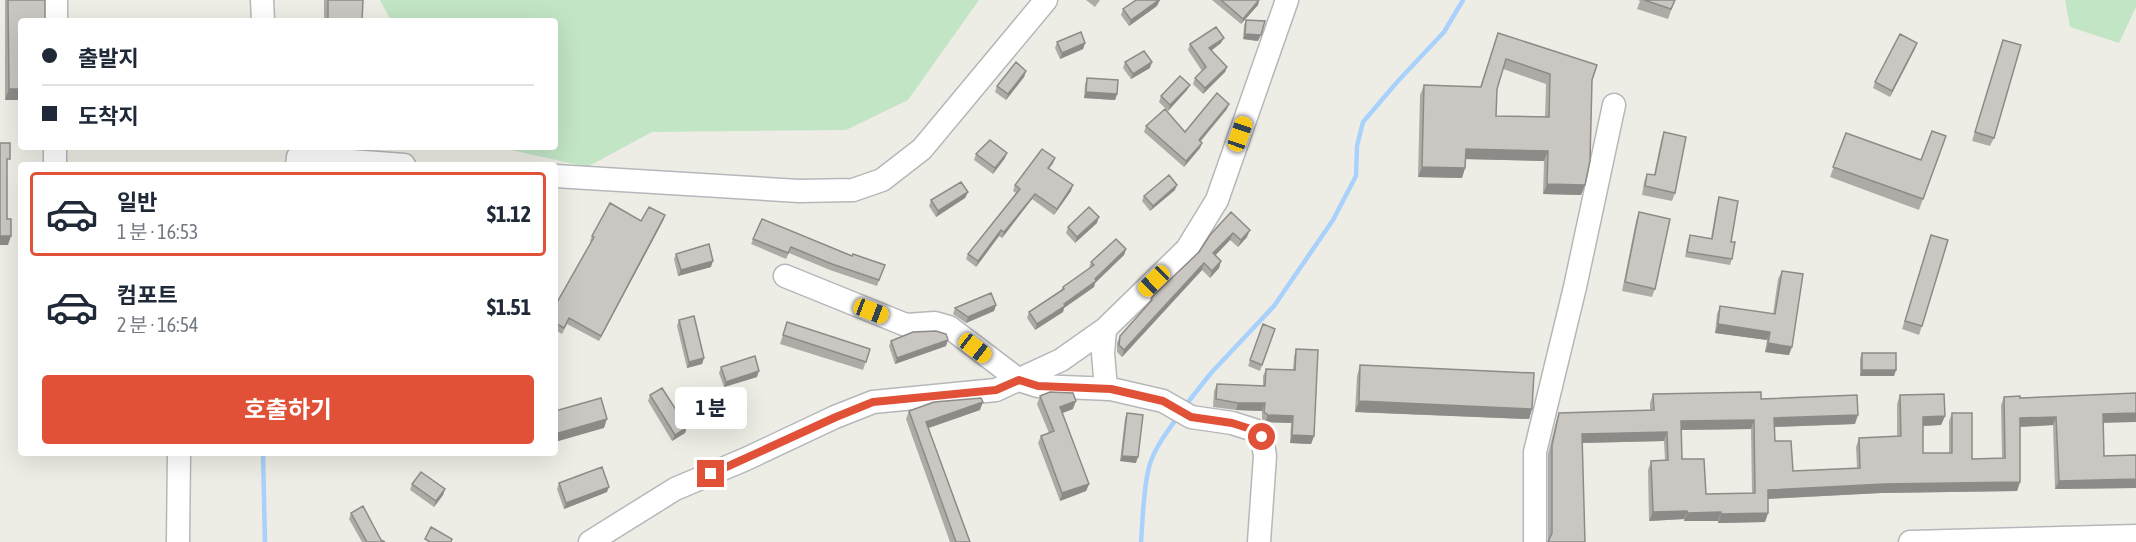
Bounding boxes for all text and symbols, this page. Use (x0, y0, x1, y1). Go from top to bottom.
text: 출발지 (78, 45, 139, 71)
text: 도착지 (78, 103, 139, 129)
car (1226, 114, 1254, 154)
icon: car (45, 187, 99, 241)
text: 일반 (117, 189, 157, 215)
text: $1.12 (487, 201, 531, 227)
text: 1 분 · 16:53 (117, 220, 198, 243)
car (1135, 262, 1173, 300)
icon: car (45, 280, 99, 334)
text: 컴포트 (117, 282, 178, 308)
text: $1.51 (487, 294, 531, 320)
car (851, 296, 891, 326)
text: 2 분 · 16:54 (117, 313, 198, 336)
car (955, 330, 995, 366)
button: 호출하기 (42, 375, 534, 444)
callout: 1 분 (675, 387, 747, 429)
text: 1 분 (696, 396, 726, 419)
route start (1248, 423, 1275, 450)
route end (697, 460, 724, 487)

